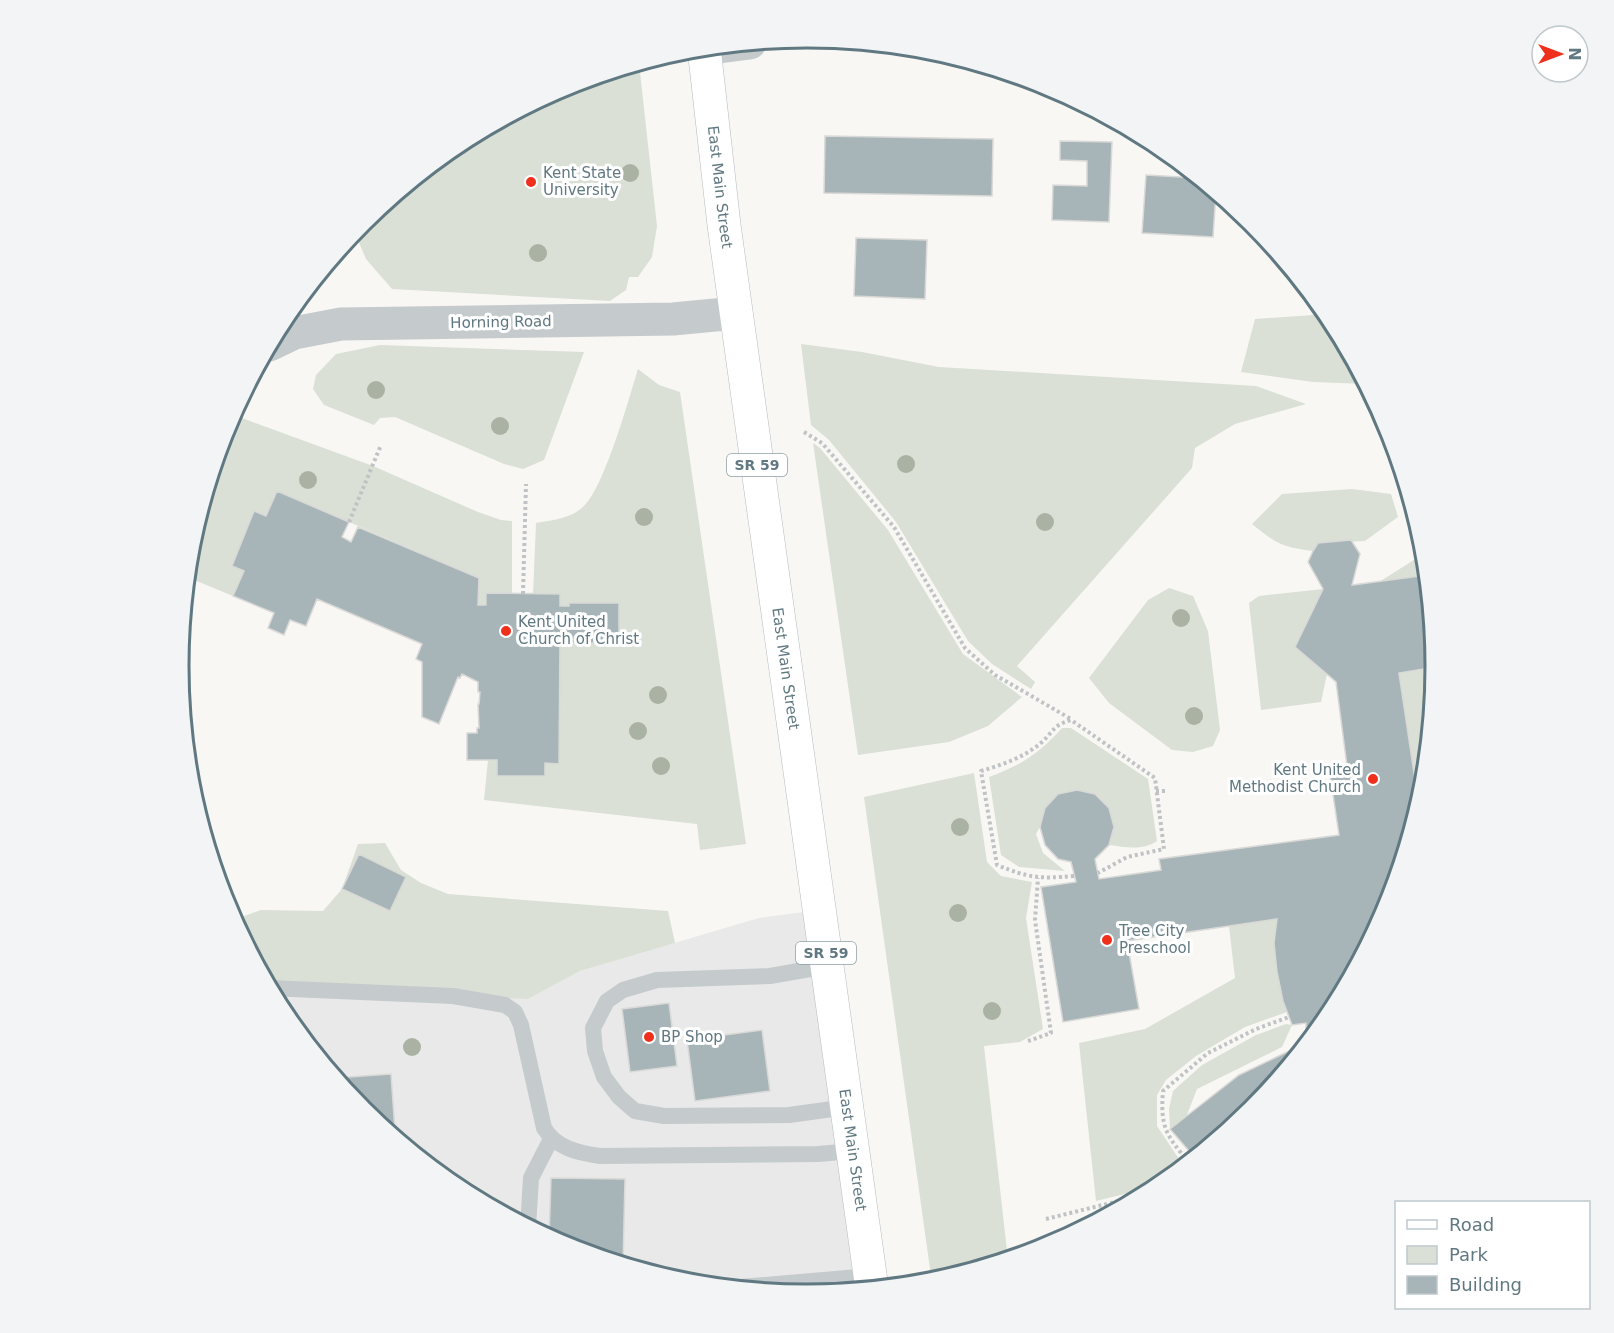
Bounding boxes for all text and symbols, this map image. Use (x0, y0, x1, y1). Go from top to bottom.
north arrow (1530, 24, 1590, 84)
text: N (1565, 47, 1584, 61)
street label: East Main Street (704, 125, 736, 250)
place label: Kent State University (543, 164, 621, 199)
marker: Kent State University (524, 175, 538, 189)
street label: Horning Road (450, 312, 552, 332)
road number: SR 59 (727, 454, 787, 476)
street label: East Main Street (768, 606, 803, 731)
place label: Kent United Church of Christ (518, 613, 639, 648)
marker: Kent United Church of Christ (499, 624, 513, 638)
place label: Kent United Methodist Church (1229, 761, 1361, 796)
marker: Kent United Methodist Church (1366, 772, 1380, 786)
place label: Tree City Preschool (1118, 922, 1191, 957)
marker: Tree City Preschool (1100, 933, 1114, 947)
road number: SR 59 (796, 942, 856, 964)
place label: BP Shop (661, 1028, 723, 1046)
marker: BP Shop (642, 1030, 656, 1044)
street label: East Main Street (835, 1088, 870, 1212)
legend (1395, 1201, 1590, 1309)
text: Road (1449, 1214, 1494, 1235)
text: Park (1449, 1244, 1488, 1265)
text: Building (1449, 1274, 1522, 1295)

